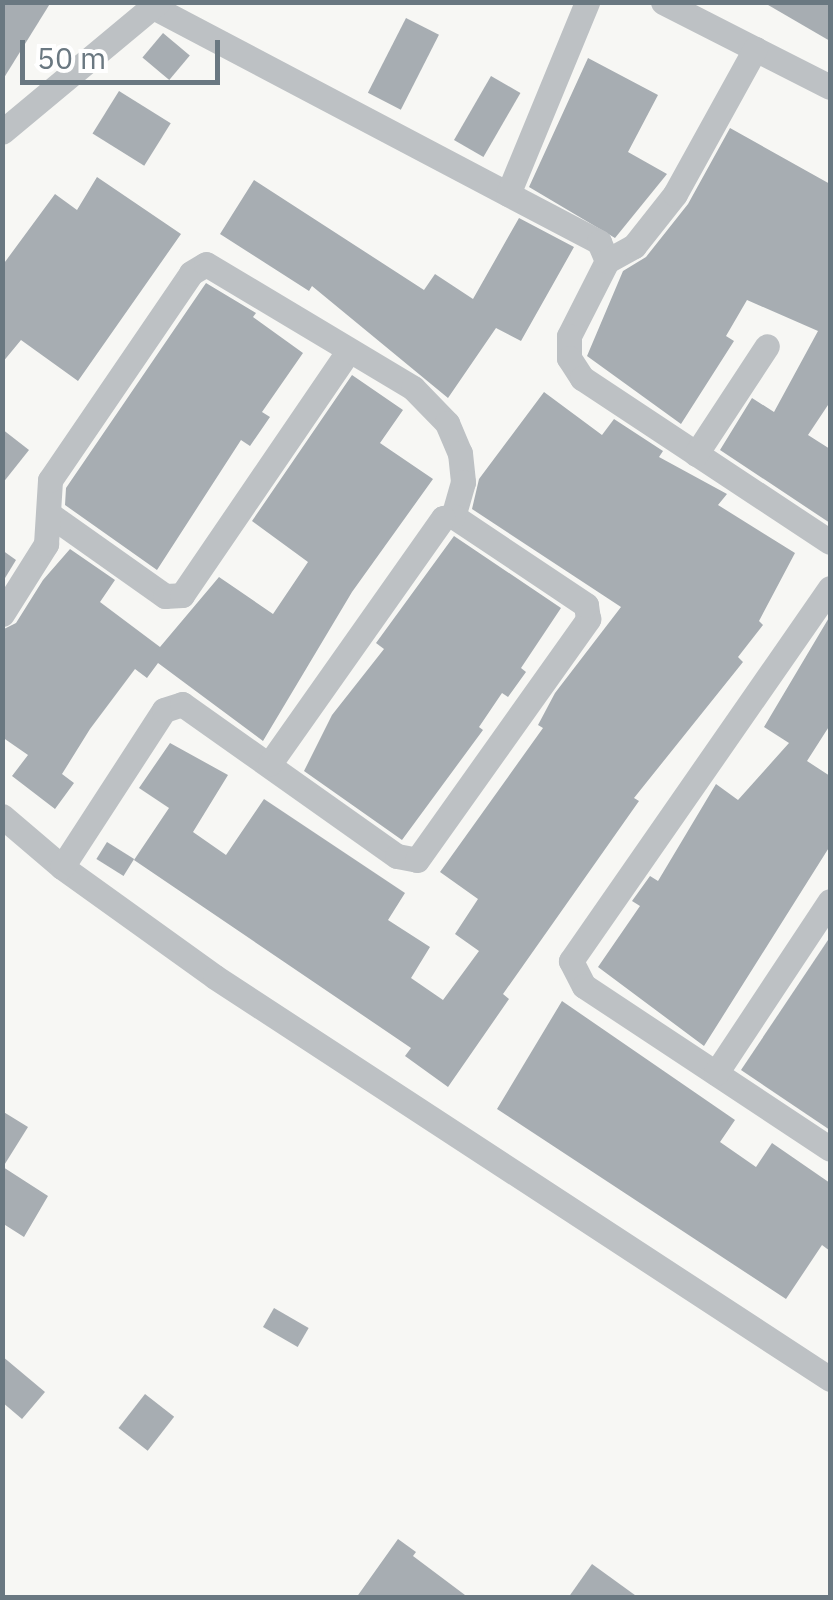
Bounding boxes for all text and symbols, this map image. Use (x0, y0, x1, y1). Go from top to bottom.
scale bar (25, 20, 225, 82)
text: 50 m (37, 38, 106, 77)

